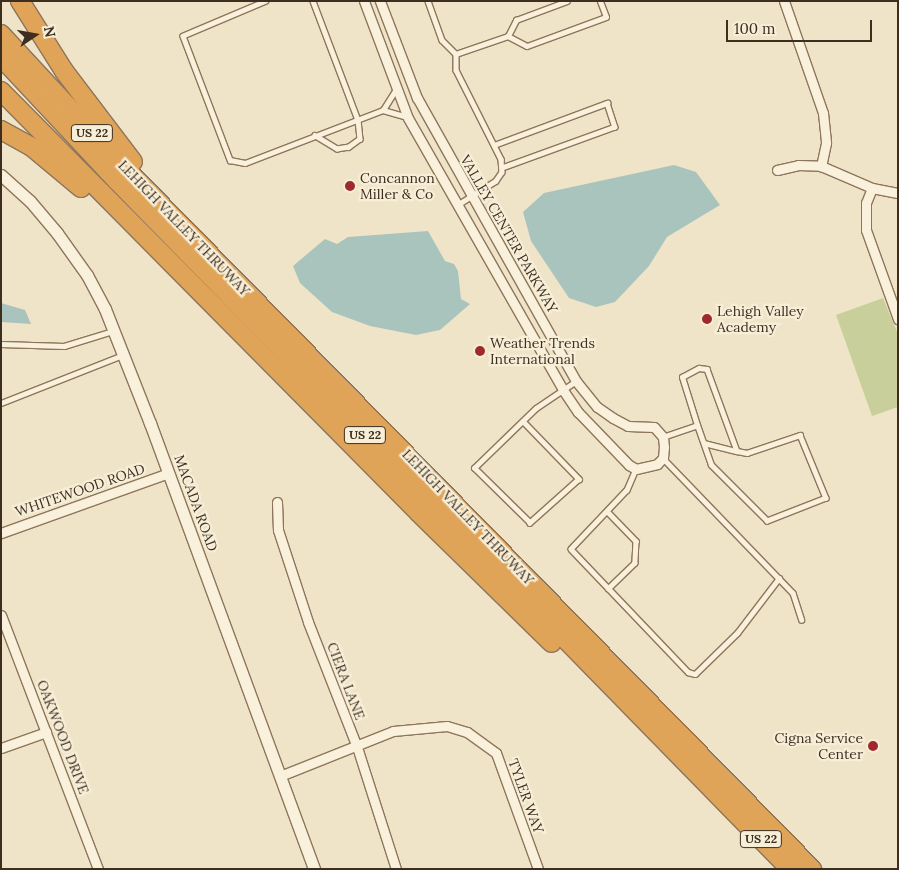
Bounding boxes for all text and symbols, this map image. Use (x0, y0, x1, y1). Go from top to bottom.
north arrow (10, 10, 60, 60)
scale bar (729, 10, 875, 42)
text: 100 m (734, 19, 775, 38)
text: N (40, 25, 60, 39)
road number: US 22 (71, 124, 113, 142)
street label: VALLEY CENTER PARKWAY (457, 152, 561, 316)
street label: LEHIGH VALLEY THRUWAY (115, 157, 253, 299)
place label: Concannon Miller & Co (360, 170, 435, 202)
marker: Concannon Miller & Co (344, 180, 356, 192)
place label: Lehigh Valley Academy (717, 303, 804, 336)
marker: Lehigh Valley Academy (701, 313, 713, 325)
place label: Weather Trends International (490, 335, 595, 368)
marker: Weather Trends International (474, 345, 486, 357)
road number: US 22 (344, 426, 386, 444)
street label: LEHIGH VALLEY THRUWAY (399, 446, 537, 588)
street label: MACADA ROAD (171, 452, 221, 554)
street label: WHITEWOOD ROAD (13, 460, 147, 520)
street label: CIERA LANE (324, 640, 368, 722)
street label: OAKWOOD DRIVE (34, 678, 92, 796)
place label: Cigna Service Center (774, 730, 863, 762)
marker: Cigna Service Center (867, 740, 879, 752)
street label: TYLER WAY (505, 757, 547, 835)
road number: US 22 (740, 830, 782, 849)

